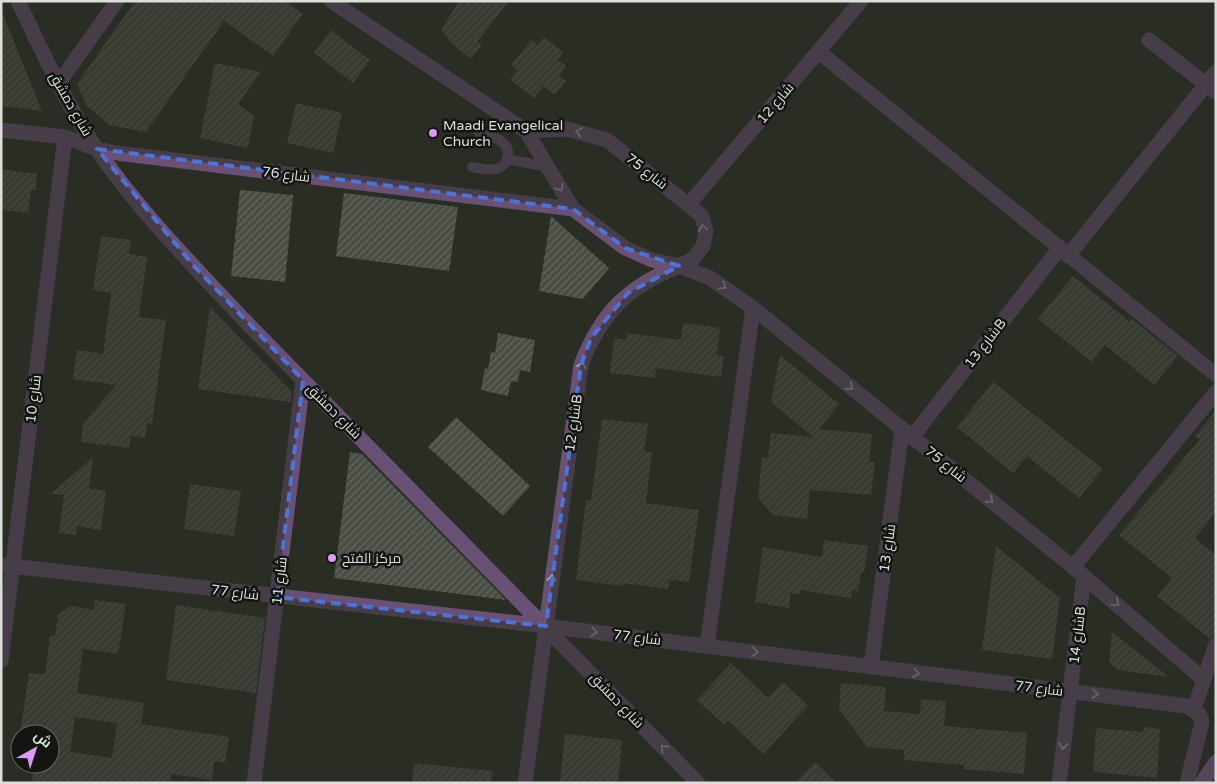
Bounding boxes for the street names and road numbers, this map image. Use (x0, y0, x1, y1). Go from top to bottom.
street label: شارع دمشق (45, 69, 96, 139)
street label: شارع 12 (753, 79, 797, 127)
street label: شارع 75 (622, 150, 671, 193)
street label: شارع 76 (261, 163, 311, 186)
street label: شارع 13B (961, 315, 1010, 371)
street label: شارع 10 (22, 374, 45, 424)
street label: شارع دمشق (303, 380, 365, 442)
street label: شارع 12B (561, 393, 586, 453)
street label: شارع 75 (922, 443, 970, 486)
street label: شارع 13 (876, 523, 899, 573)
street label: شارع 11 (268, 556, 291, 606)
street label: شارع 77 (210, 581, 260, 604)
street label: شارع 14B (1066, 605, 1089, 665)
street label: شارع 77 (612, 626, 662, 649)
street label: شارع دمشق (586, 669, 647, 732)
street label: شارع 77 (1014, 677, 1064, 700)

